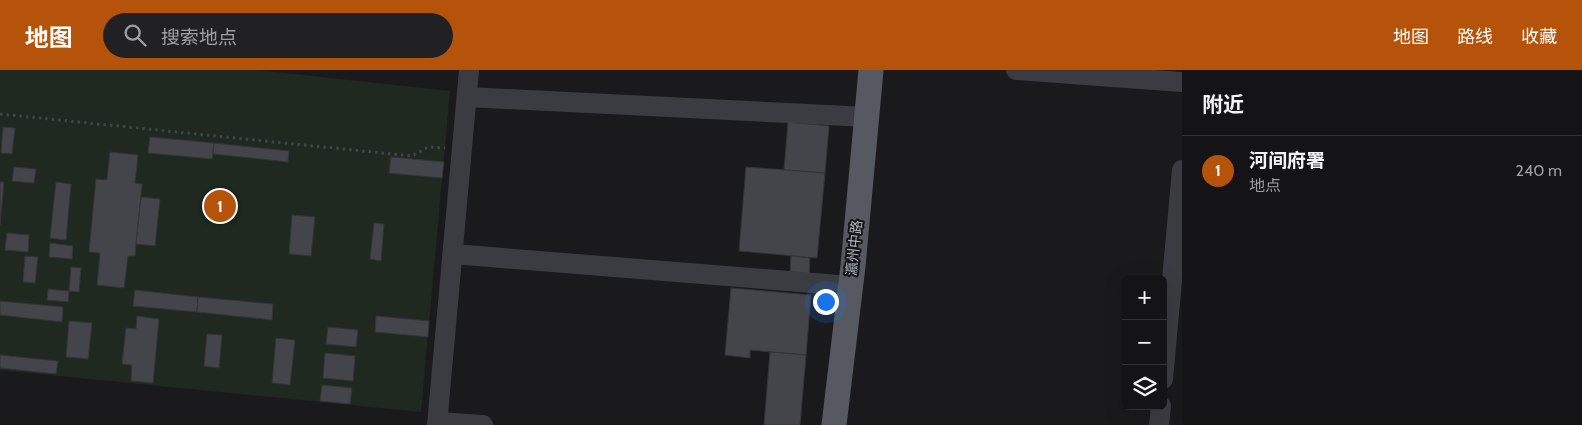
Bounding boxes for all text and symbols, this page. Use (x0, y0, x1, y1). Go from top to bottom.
search box (103, 13, 453, 58)
icon: search (121, 21, 149, 49)
text: 地图 (25, 23, 73, 52)
text: 搜索地点 (161, 26, 237, 49)
text: 地图 (1393, 26, 1429, 48)
text: 路线 (1457, 26, 1493, 48)
text: 收藏 (1521, 26, 1557, 48)
text: 附近 (1202, 92, 1244, 117)
text: 河间府署 (1249, 149, 1325, 172)
text: 1 (1215, 161, 1221, 180)
text: 240 m (1516, 161, 1562, 180)
text: 地点 (1249, 176, 1281, 195)
pin: 1 (204, 187, 236, 225)
street label: 瀛州中路 (842, 219, 866, 277)
map controls (1122, 275, 1167, 410)
button: + (1122, 275, 1167, 320)
your location (813, 289, 839, 315)
button: − (1122, 320, 1167, 365)
button: layers (1122, 365, 1167, 410)

